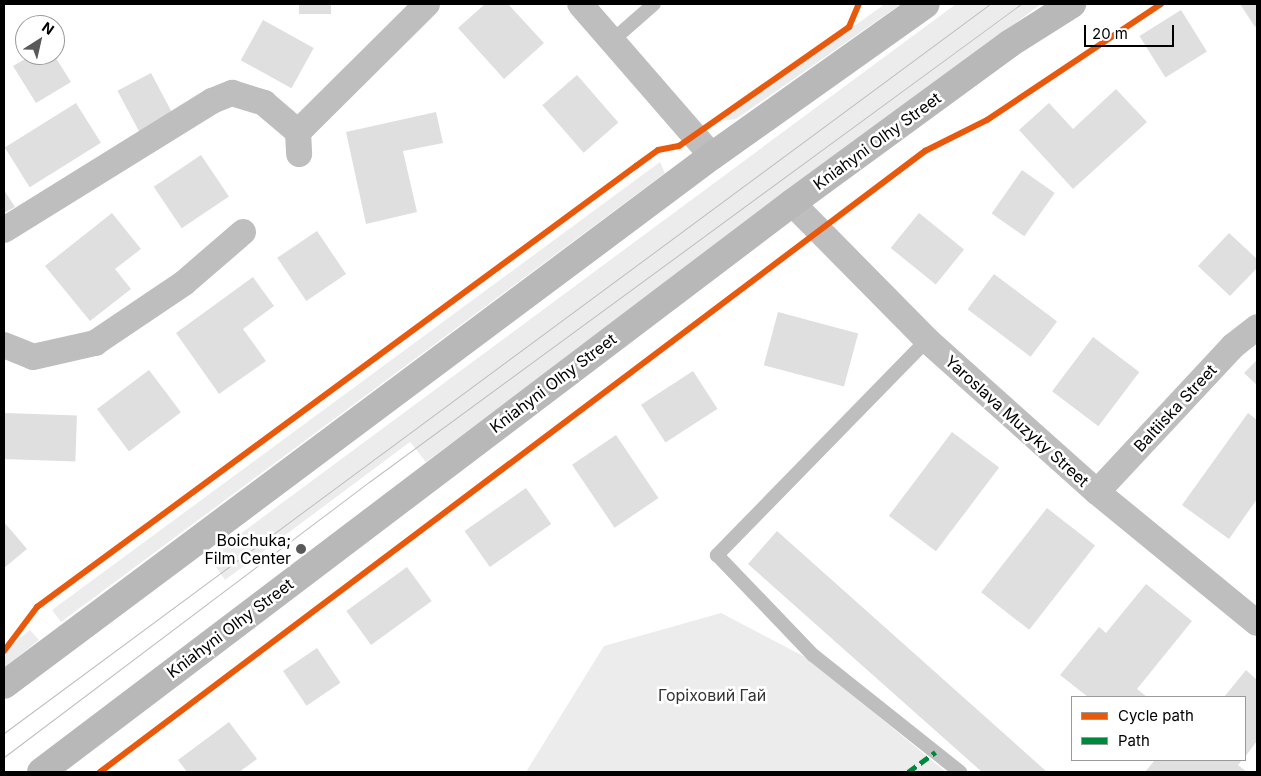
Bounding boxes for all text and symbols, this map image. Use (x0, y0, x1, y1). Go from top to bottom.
north arrow (15, 15, 65, 65)
scale bar (1086, 15, 1176, 47)
text: N (39, 18, 58, 38)
text: 20 m (1092, 24, 1128, 43)
street label: Kniahyni Olhy Street (809, 88, 945, 194)
street label: Kniahyni Olhy Street (486, 329, 620, 437)
street label: Yaroslava Muzyky Street (941, 351, 1093, 491)
street label: Baltiiska Street (1130, 360, 1220, 456)
place label: Boichuka; Film Center (204, 530, 291, 568)
marker: Boichuka; Film Center (295, 543, 307, 555)
street label: Kniahyni Olhy Street (163, 574, 297, 682)
park label: Горіховий Гай (658, 685, 766, 705)
legend (1071, 696, 1246, 761)
text: Cycle path (1118, 706, 1194, 725)
text: Path (1118, 731, 1150, 750)

